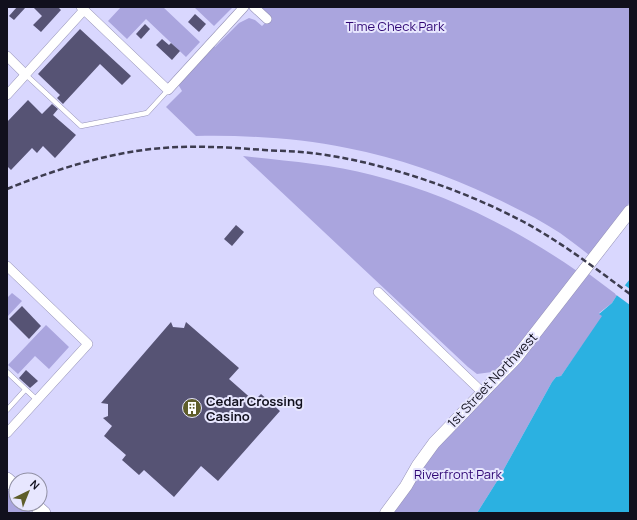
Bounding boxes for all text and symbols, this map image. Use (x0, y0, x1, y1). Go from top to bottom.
park label: Time Check Park (346, 17, 445, 35)
street label: 1st Street Northwest (443, 329, 541, 431)
place label: Cedar Crossing Casino (206, 392, 303, 425)
building icon: Cedar Crossing Casino (181, 397, 203, 419)
park label: Riverfront Park (414, 465, 503, 483)
north arrow (8, 472, 48, 512)
text: N (27, 476, 43, 493)

